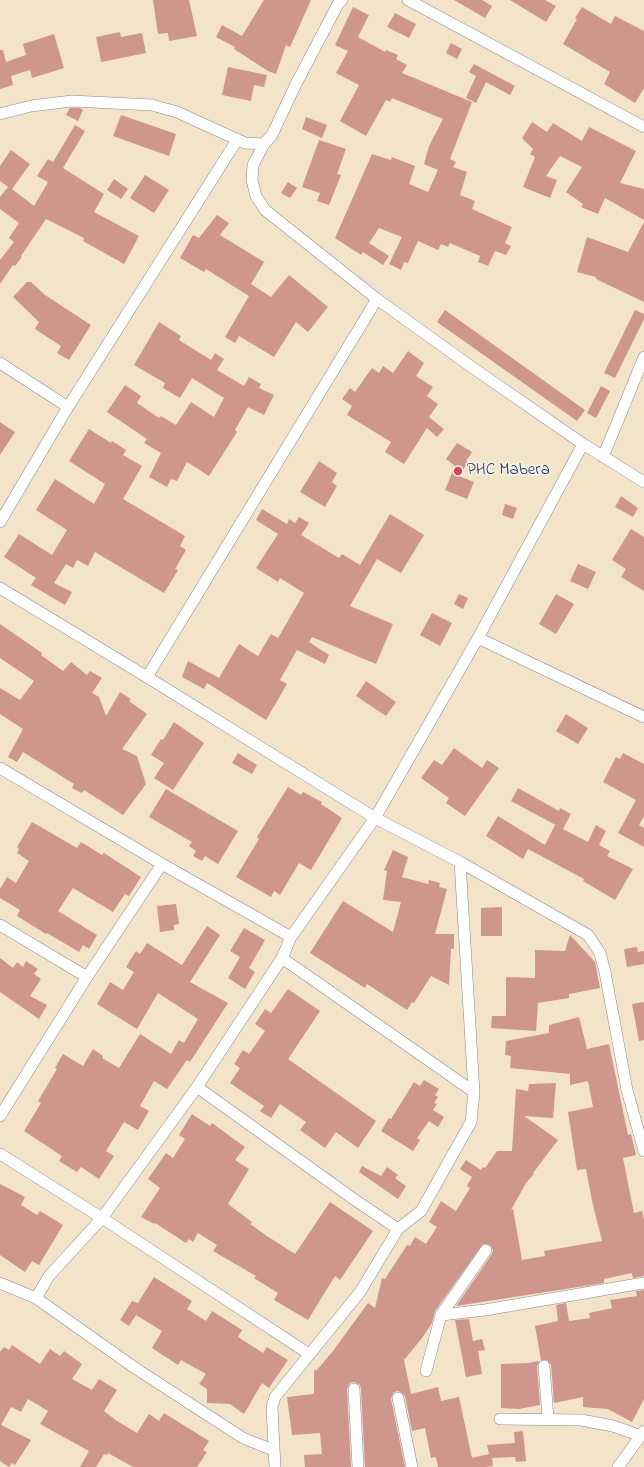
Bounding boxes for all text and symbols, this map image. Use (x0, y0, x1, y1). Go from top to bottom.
place label: PHC Mabera (467, 461, 550, 481)
marker: PHC Mabera (452, 465, 464, 477)

